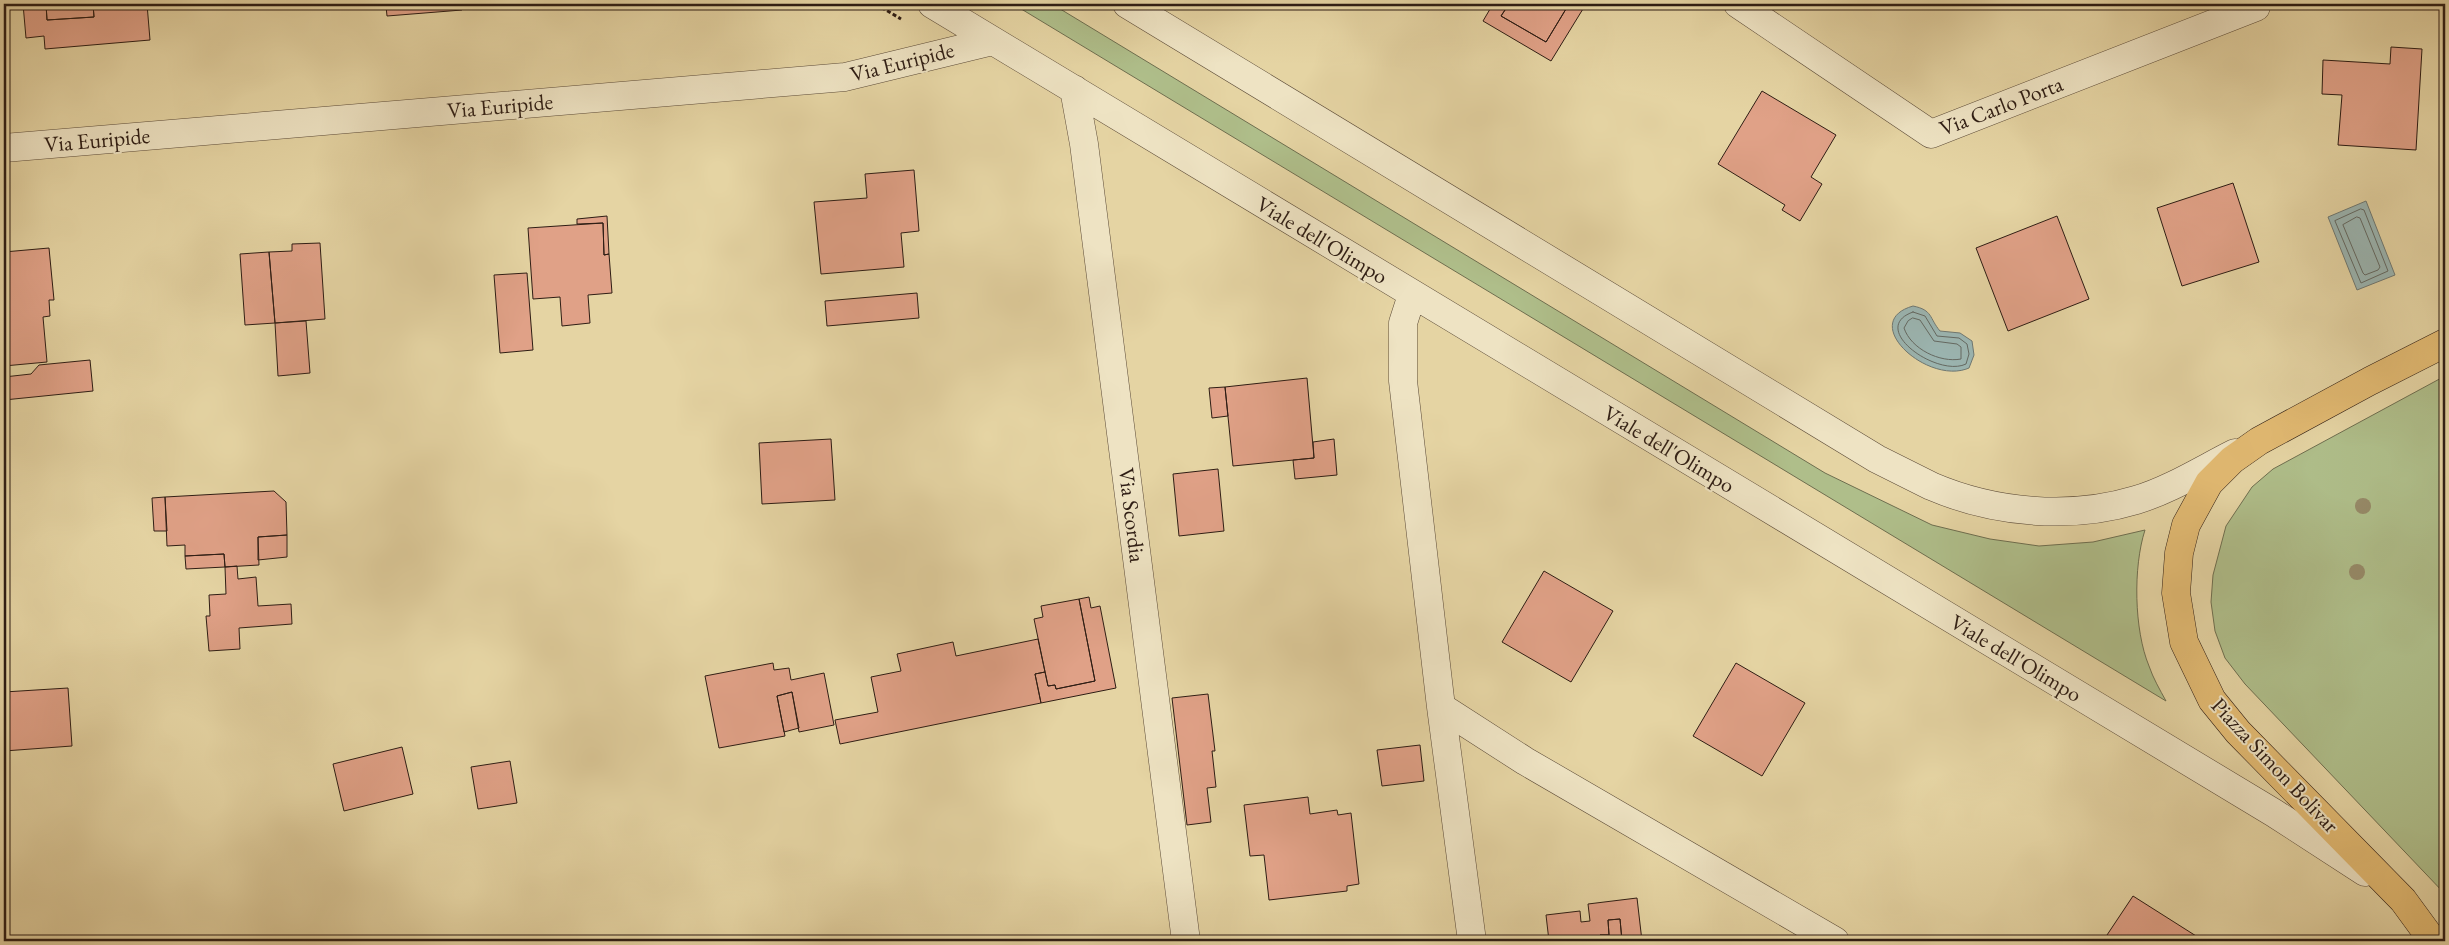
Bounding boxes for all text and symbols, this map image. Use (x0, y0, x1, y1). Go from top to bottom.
street label: Via Euripide (847, 35, 957, 89)
street label: Via Carlo Porta (1935, 69, 2067, 143)
street label: Via Euripide (446, 87, 555, 125)
street label: Via Euripide (43, 121, 152, 159)
street label: Viale dell'Olimpo (1251, 189, 1393, 291)
street label: Viale dell'Olimpo (1598, 398, 1740, 500)
street label: Via Scordia (1112, 466, 1152, 564)
street label: Viale dell'Olimpo (1945, 607, 2087, 709)
street label: Piazza Simon Bolivar (2205, 691, 2346, 839)

